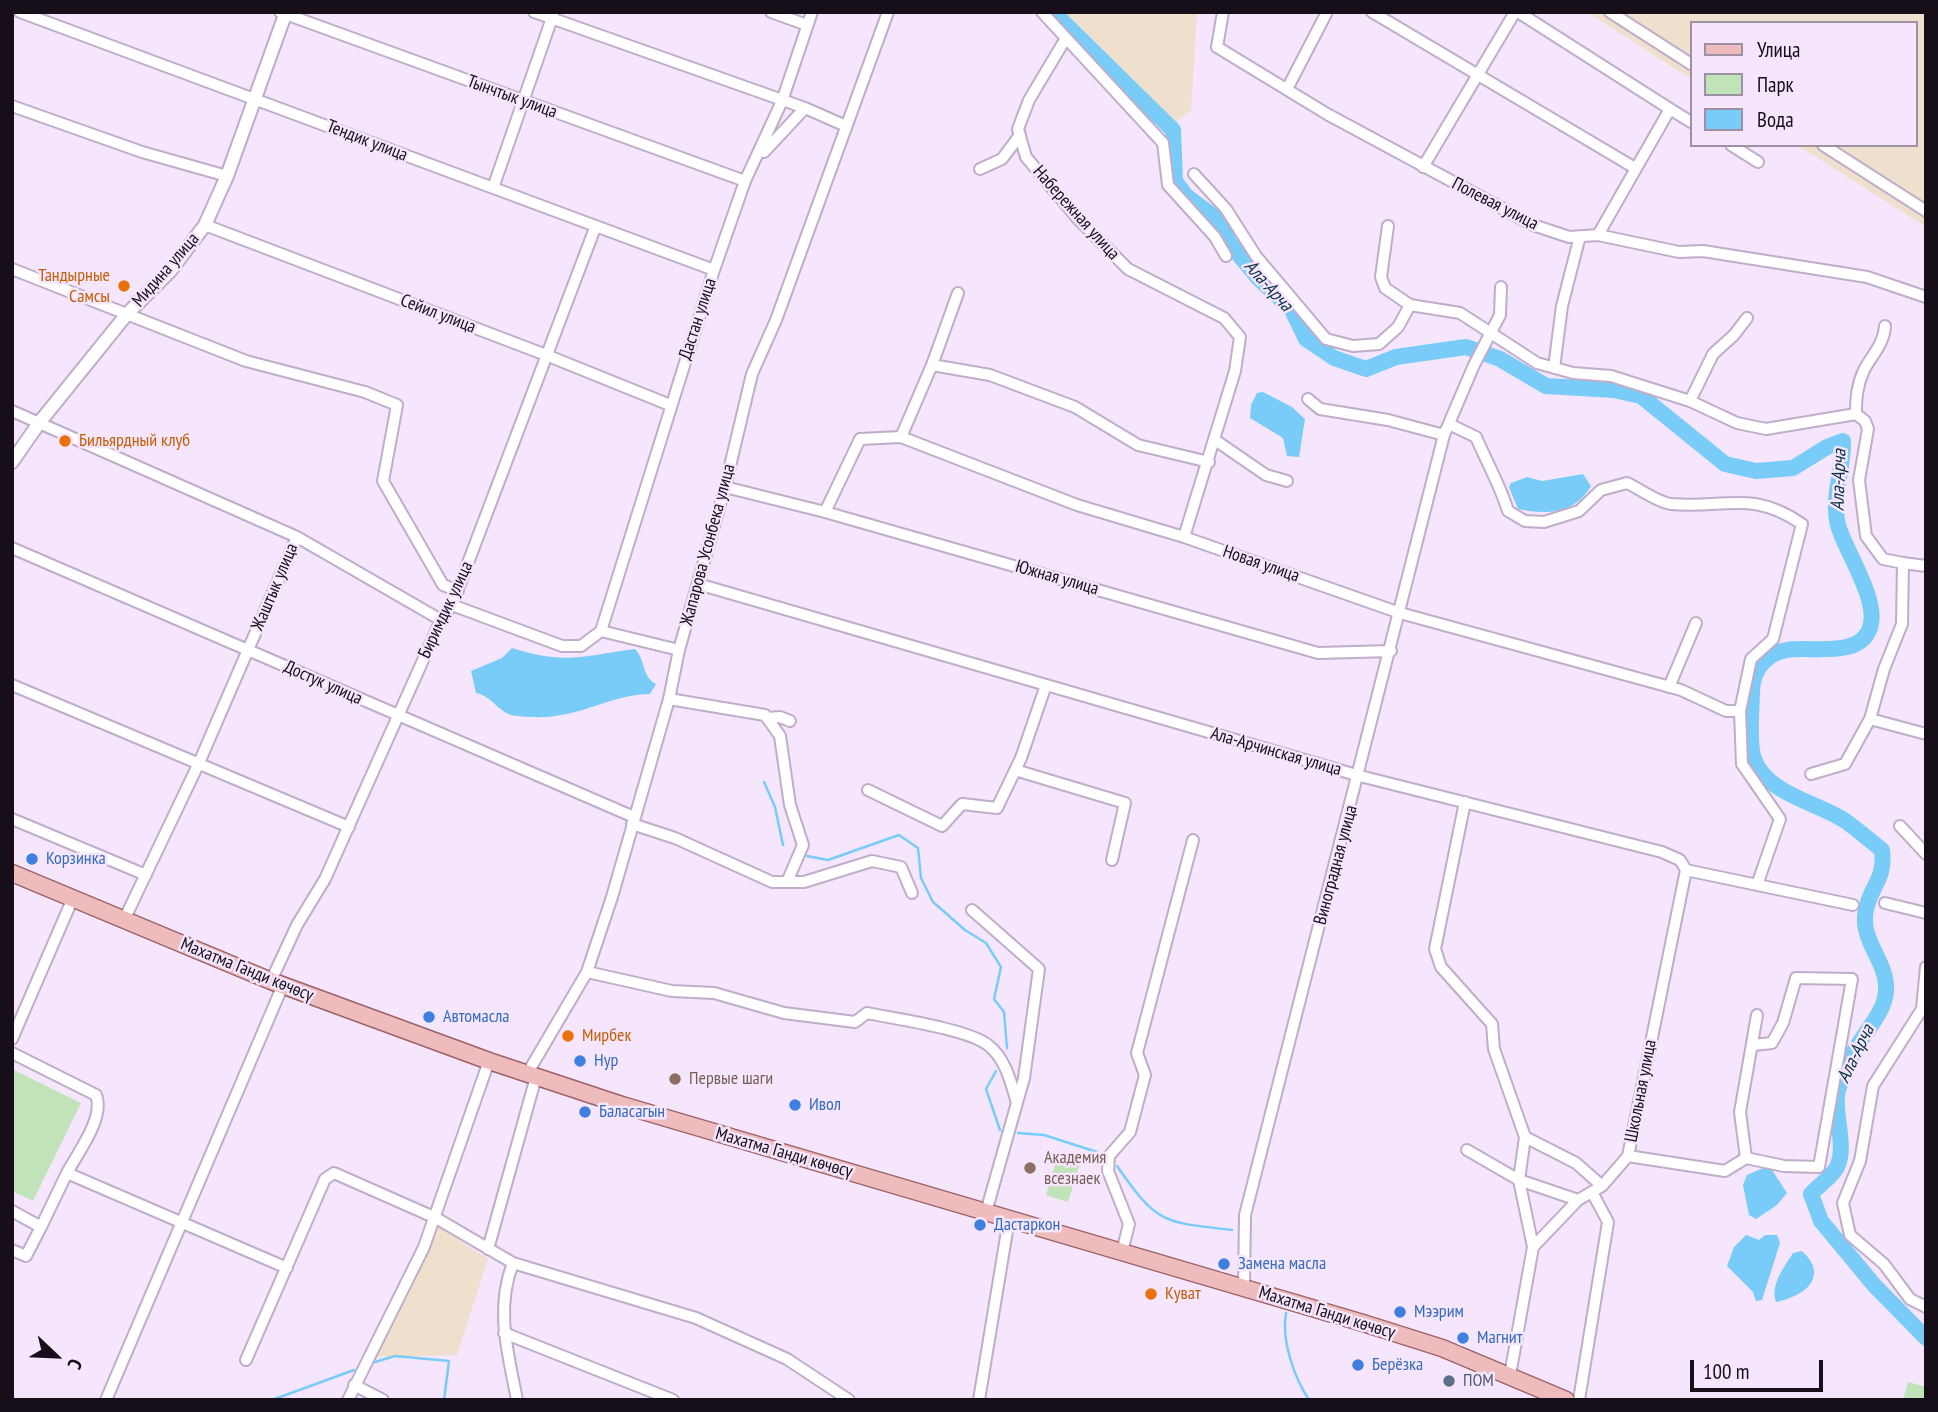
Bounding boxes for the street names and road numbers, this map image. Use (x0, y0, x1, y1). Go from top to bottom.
street label: Тынчтык улица (464, 71, 560, 123)
street label: Тендик улица (323, 116, 411, 166)
street label: Набережная улица (1028, 161, 1124, 265)
street label: Полевая улица (1448, 173, 1542, 235)
street label: Мидина улица (128, 229, 204, 311)
street label: Дастан улица (675, 275, 721, 363)
street label: Сейил улица (397, 290, 479, 338)
street label: Жапарова Усонбека улица (676, 462, 740, 628)
street label: Жаштык улица (247, 540, 303, 634)
street label: Новая улица (1220, 541, 1302, 587)
street label: Южная улица (1013, 556, 1101, 600)
street label: Биримдик улица (414, 558, 478, 662)
street label: Достук улица (280, 656, 366, 710)
street label: Ала-Арчинская улица (1208, 723, 1344, 781)
street label: Виноградная улица (1310, 803, 1362, 927)
street label: Махатма Ганди көчөсү (177, 933, 317, 1007)
street label: Школьная улица (1620, 1038, 1662, 1144)
street label: Махатма Ганди көчөсү (713, 1123, 855, 1183)
street label: Махатма Ганди көчөсү (1256, 1282, 1398, 1344)

